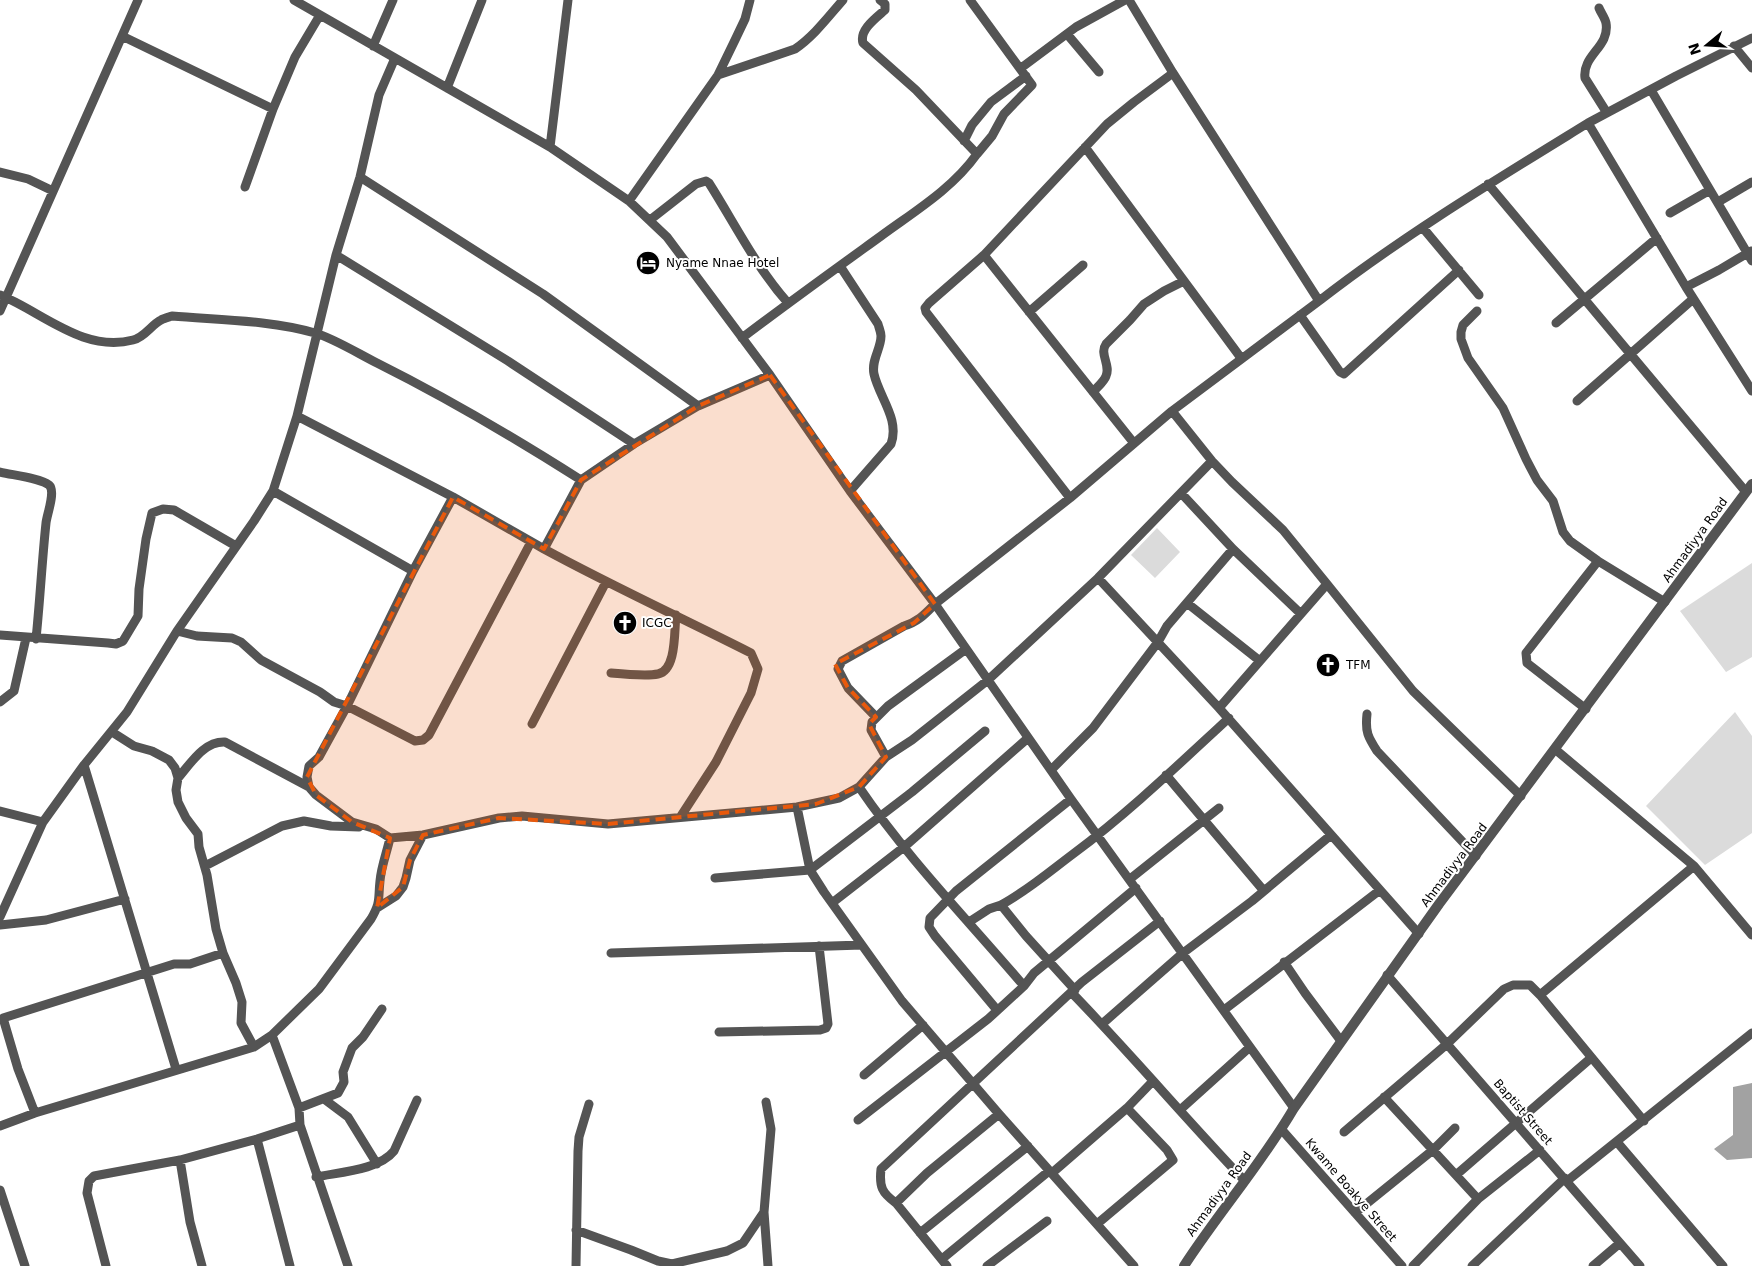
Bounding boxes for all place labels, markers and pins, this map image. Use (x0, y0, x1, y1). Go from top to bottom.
hotel icon: Nyame Nnae Hotel (635, 250, 661, 276)
place label: Nyame Nnae Hotel (666, 256, 779, 270)
church icon: ICGC (612, 610, 638, 636)
place label: ICGC (642, 616, 672, 630)
church icon: TFM (1315, 652, 1341, 678)
place label: TFM (1345, 658, 1371, 672)

